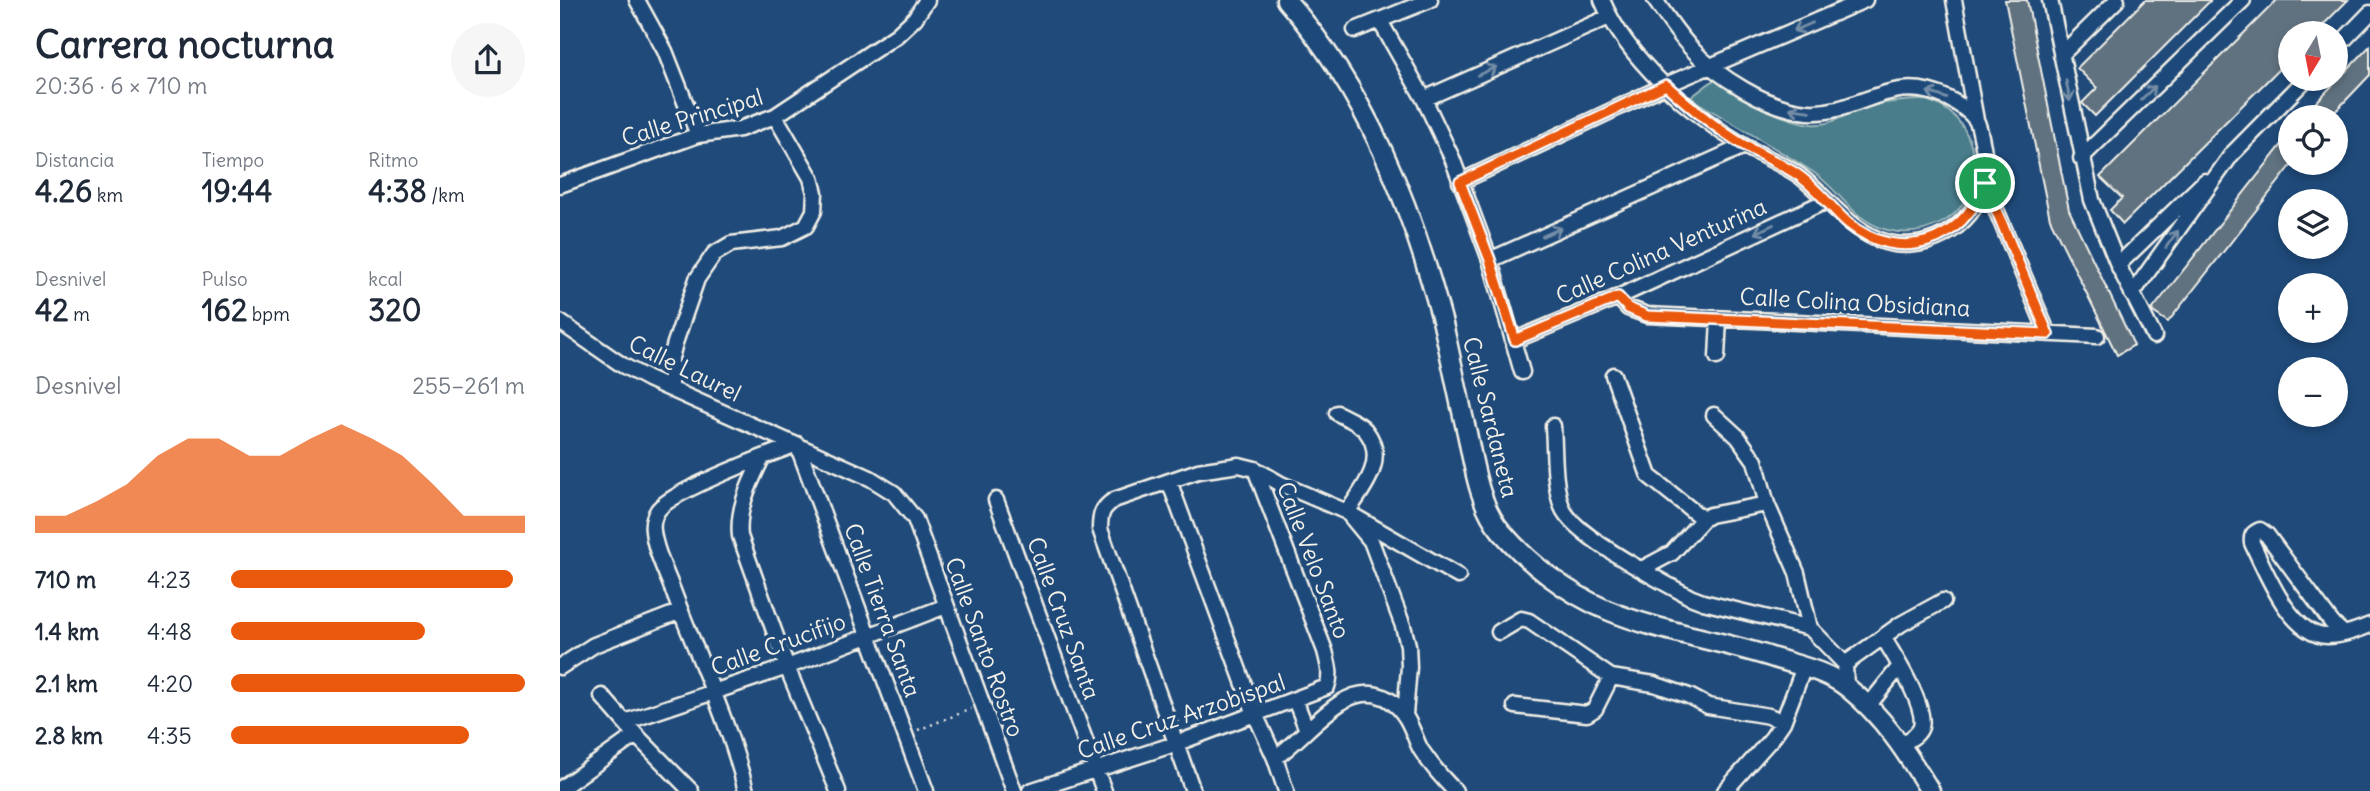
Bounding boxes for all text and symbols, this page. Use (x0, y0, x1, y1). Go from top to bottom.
text: Carrera nocturna (35, 21, 334, 68)
one-way arrow (1793, 21, 1814, 34)
north arrow (2278, 21, 2348, 91)
map controls (2278, 21, 2348, 427)
button: share (451, 23, 525, 97)
one-way arrow (1476, 64, 1497, 77)
text: 20:36 · 6 × 710 m (35, 71, 207, 100)
one-way arrow (2062, 79, 2076, 102)
street label: Calle Principal (618, 82, 766, 152)
one-way arrow (2139, 84, 2156, 101)
one-way arrow (1927, 88, 1949, 100)
one-way arrow (1789, 103, 1812, 116)
button: locate (2278, 105, 2348, 175)
text: Distancia (35, 148, 114, 172)
text: Tiempo (202, 148, 264, 172)
text: Ritmo (368, 148, 418, 172)
pin (1955, 153, 2015, 213)
icon: arrive (1966, 164, 2004, 202)
text: 4.26 (35, 172, 92, 210)
text: 19:44 (202, 172, 272, 210)
text: 4:38 (368, 172, 427, 210)
text: km (92, 183, 123, 207)
text: /km (427, 183, 465, 207)
button: layers (2278, 189, 2348, 259)
street label: Calle Colina Venturina (1551, 191, 1771, 311)
one-way arrow (1754, 223, 1775, 237)
one-way arrow (1541, 225, 1563, 238)
one-way arrow (2165, 230, 2179, 249)
text: Desnivel (35, 267, 106, 291)
text: Pulso (202, 267, 248, 291)
text: kcal (368, 267, 403, 291)
button: + (2278, 273, 2348, 343)
street label: Calle Colina Obsidiana (1739, 281, 1971, 323)
text: 42 (35, 291, 69, 329)
text: 162 (202, 291, 247, 329)
text: 320 (368, 291, 422, 329)
text: m (69, 302, 90, 326)
text: bpm (247, 302, 290, 326)
street label: Calle Laurel (624, 328, 746, 408)
street label: Calle Sardaneta (1457, 334, 1525, 500)
button: − (2278, 357, 2348, 427)
text: Desnivel (35, 371, 121, 400)
text: 255–261 m (412, 371, 525, 400)
street label: Calle Velo Santo (1271, 478, 1357, 642)
street label: Calle Tierra Santa (838, 519, 928, 701)
street label: Calle Cruz Santa (1021, 533, 1107, 703)
street label: Calle Santo Rostro (939, 553, 1031, 741)
text: 710 m (35, 565, 96, 594)
text: 4:23 (147, 565, 191, 594)
street label: Calle Crucifijo (707, 606, 849, 682)
text: 1.4 km (35, 617, 99, 646)
text: 4:48 (147, 617, 192, 646)
street label: Calle Cruz Arzobispal (1073, 667, 1289, 765)
text: 2.1 km (35, 669, 98, 698)
text: 4:20 (147, 669, 193, 698)
text: 2.8 km (35, 721, 103, 750)
text: 4:35 (147, 721, 192, 750)

